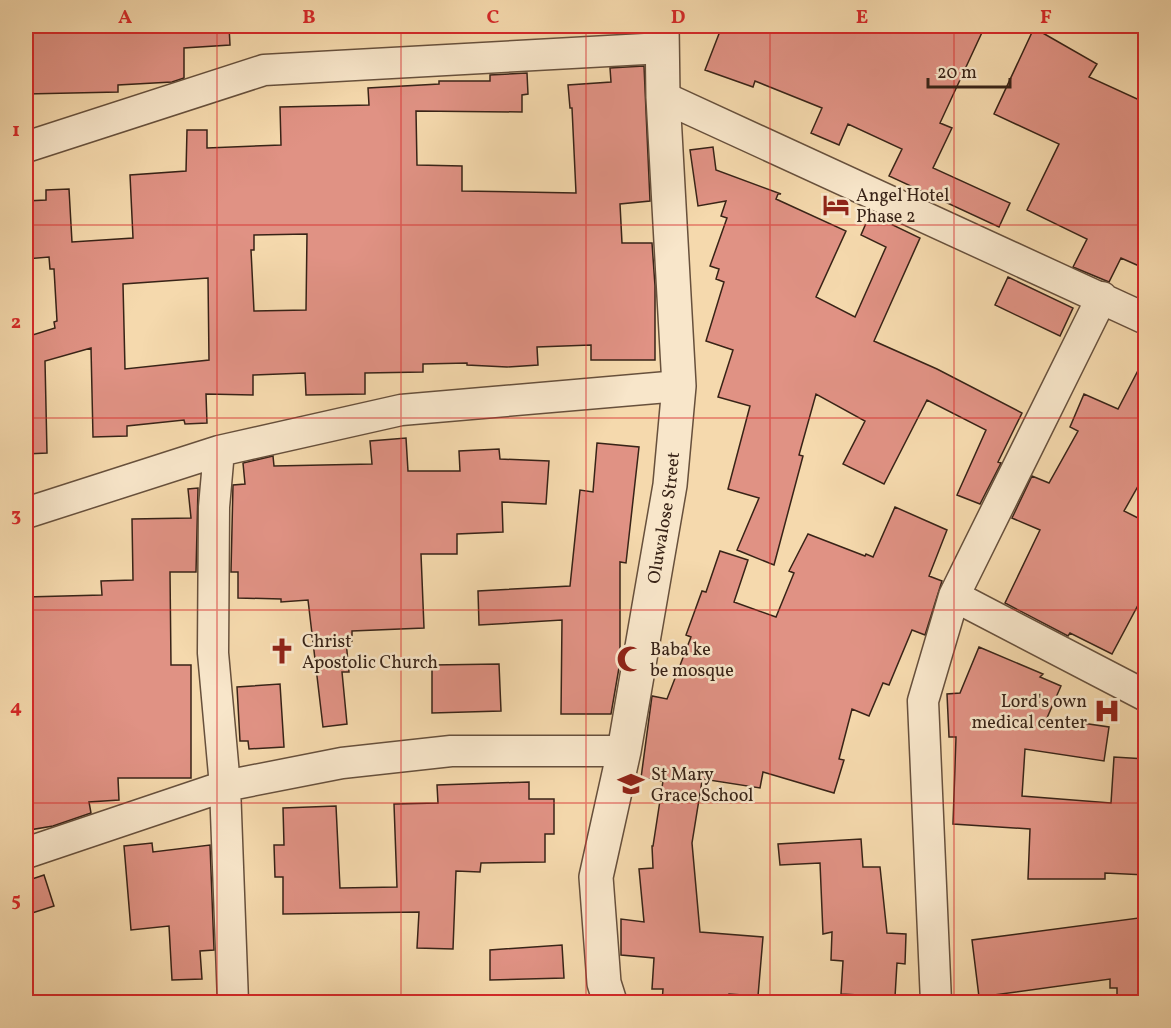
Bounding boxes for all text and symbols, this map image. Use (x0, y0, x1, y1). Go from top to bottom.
text: A (118, 4, 132, 32)
text: B (302, 4, 316, 32)
text: C (487, 4, 500, 32)
text: D (671, 4, 685, 32)
text: E (856, 4, 868, 32)
text: F (1040, 4, 1052, 32)
scale bar (928, 51, 1010, 89)
text: 20 m (937, 61, 977, 86)
text: 1 (12, 117, 20, 145)
place label: Angel Hotel Phase 2 (856, 184, 949, 230)
hotel icon: Angel Hotel Phase 2 (821, 190, 851, 220)
text: 2 (11, 309, 21, 337)
street label: Oluwalose Street (642, 451, 687, 586)
text: 3 (11, 502, 21, 530)
place label: Christ Apostolic Church (302, 630, 438, 676)
church icon: Christ Apostolic Church (267, 636, 297, 666)
place label: Baba ke be mosque (650, 638, 734, 684)
mosque icon: Baba ke be mosque (615, 644, 645, 674)
place label: Lord's own medical center (971, 690, 1087, 736)
text: 4 (10, 694, 22, 722)
hospital icon: Lord's own medical center (1092, 696, 1122, 726)
place label: St Mary Grace School (651, 763, 753, 809)
school or university icon: St Mary Grace School (616, 769, 646, 799)
text: 5 (11, 887, 21, 915)

